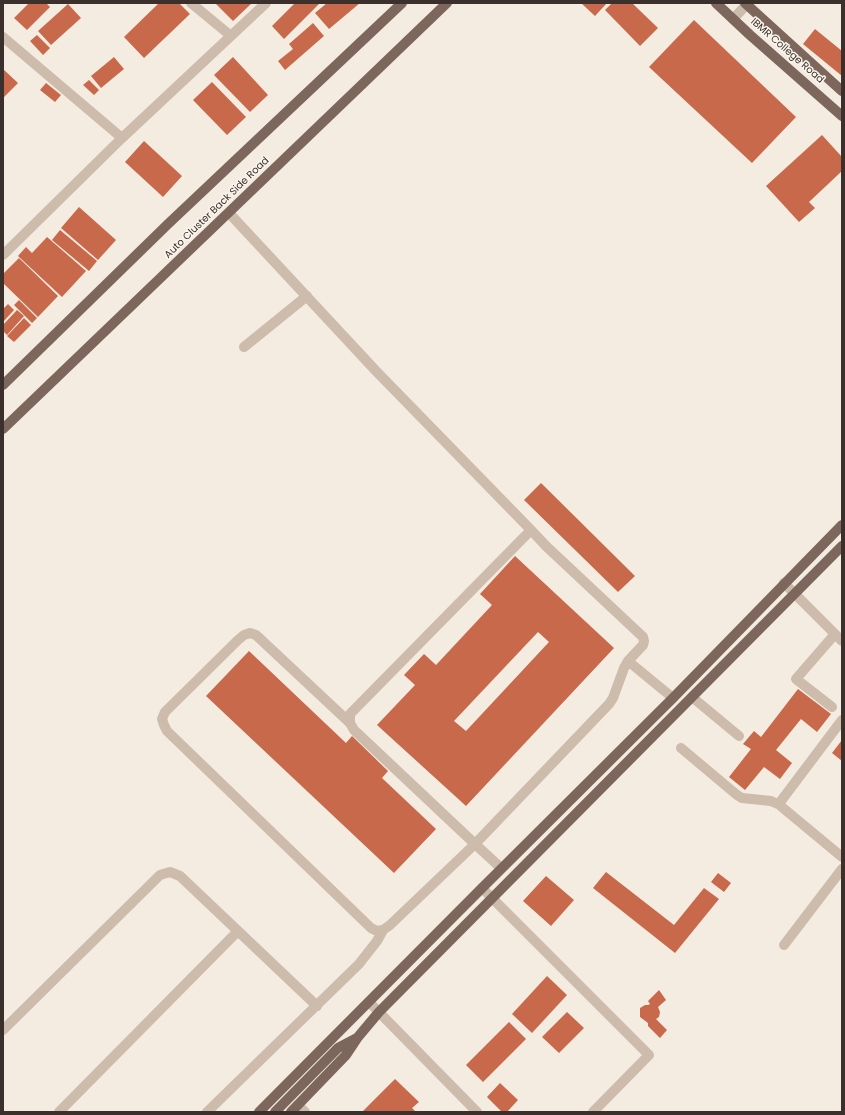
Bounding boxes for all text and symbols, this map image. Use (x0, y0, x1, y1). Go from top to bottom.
street label: IBMR College Road (748, 16, 826, 86)
street label: Auto Cluster Back Side Road (162, 155, 272, 261)

